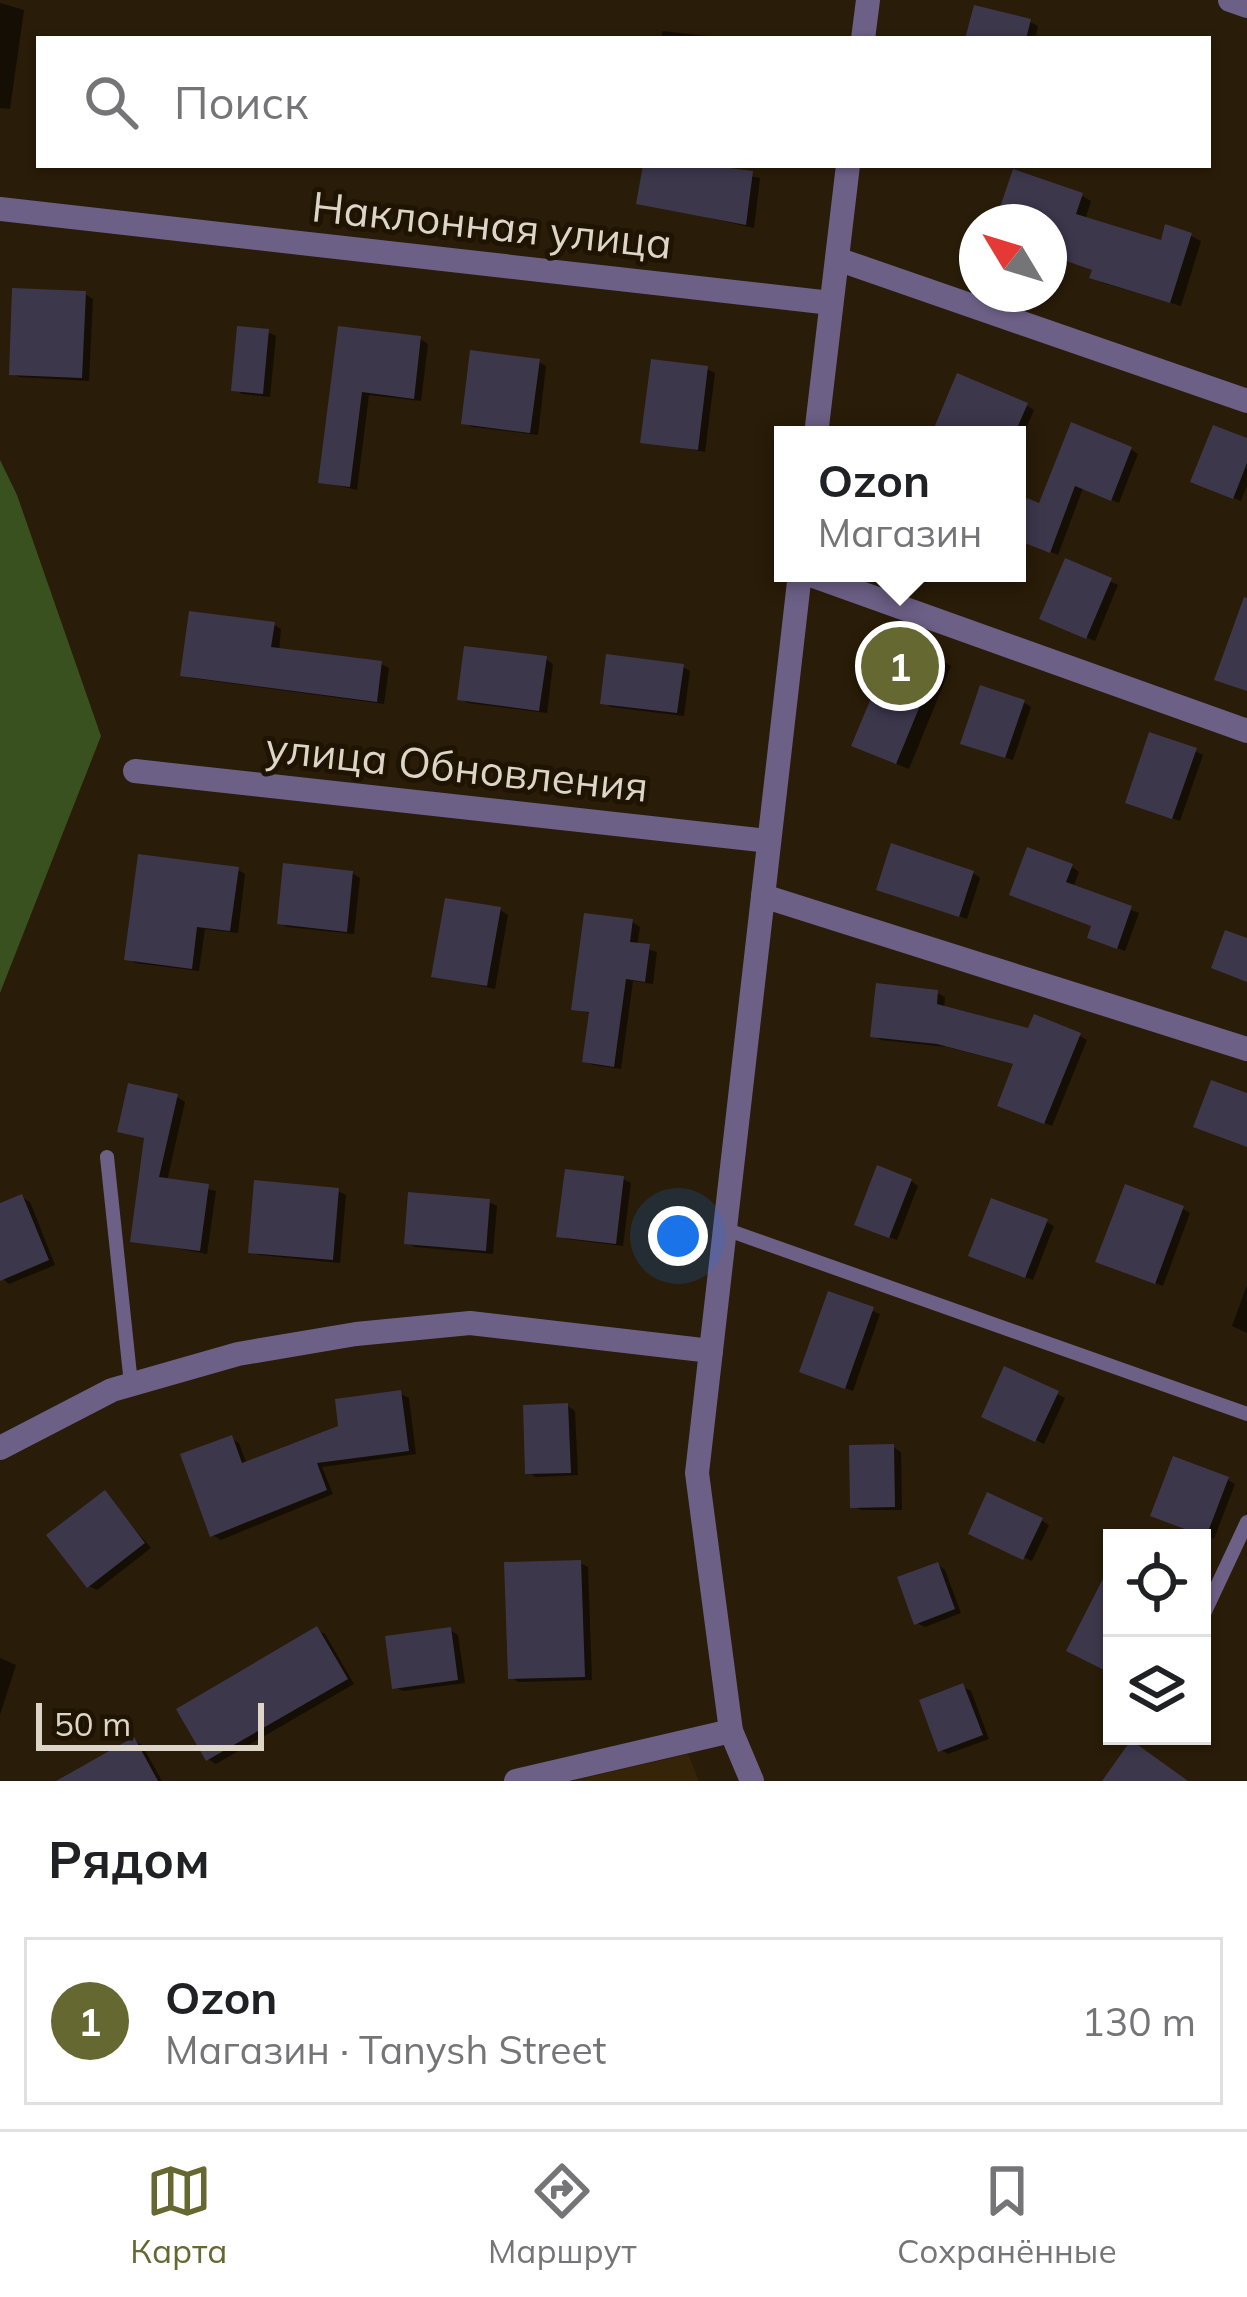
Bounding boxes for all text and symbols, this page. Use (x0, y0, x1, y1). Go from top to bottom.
search box (36, 36, 1211, 168)
icon: search (78, 69, 144, 135)
text: Поиск (174, 74, 308, 130)
street label: Наклонная улица (309, 179, 675, 270)
north arrow (959, 204, 1067, 312)
popup (774, 426, 1026, 582)
text: Ozon (818, 452, 930, 508)
text: Магазин (818, 508, 982, 557)
pin: 1 (861, 621, 939, 711)
street label: улица Обновления (263, 720, 651, 813)
your location (648, 1206, 708, 1266)
map controls (1103, 1529, 1211, 1745)
button: locate (1103, 1529, 1211, 1637)
button: layers (1103, 1637, 1211, 1745)
scale bar (36, 1697, 264, 1750)
text: 50 m (54, 1703, 131, 1744)
text: Рядом (48, 1827, 210, 1891)
text: Ozon (165, 1969, 277, 2025)
text: 1 (78, 1997, 102, 2046)
text: 130 m (1081, 1997, 1196, 2046)
text: Магазин · Tanysh Street (165, 2025, 606, 2074)
tab: Карта (130, 2158, 227, 2271)
tab: Маршрут (488, 2158, 636, 2271)
tab: Сохранённые (897, 2158, 1117, 2271)

